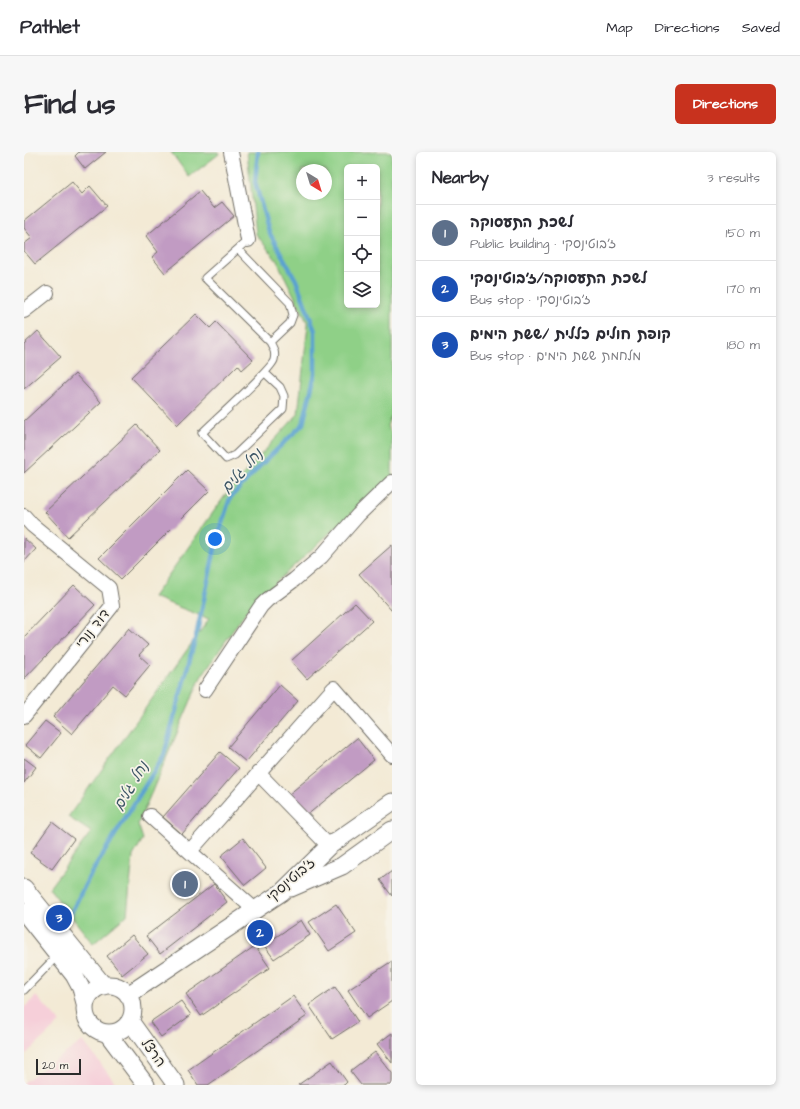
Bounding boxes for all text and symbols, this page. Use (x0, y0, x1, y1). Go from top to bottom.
text: Pathlet (20, 14, 80, 41)
text: Map (606, 18, 633, 38)
text: Directions (655, 18, 720, 38)
text: Saved (742, 18, 780, 38)
button: Directions (675, 84, 776, 124)
text: Find us (24, 85, 115, 124)
north arrow (296, 164, 332, 200)
map controls (344, 164, 380, 308)
button: + (344, 164, 380, 200)
text: Nearby (432, 166, 489, 190)
text: 3 results (707, 169, 760, 187)
button: − (344, 200, 380, 236)
text: לשכת התעסוקה (470, 212, 573, 233)
text: 1 (444, 224, 446, 242)
text: 150 m (726, 224, 760, 242)
text: Public building · ז׳בוטינסקי (470, 235, 616, 253)
button: locate (344, 236, 380, 272)
text: לשכת התעסוקה/ז׳בוטינסקי (470, 268, 647, 289)
button: layers (344, 272, 380, 308)
text: 2 (441, 280, 449, 298)
text: 170 m (727, 280, 760, 298)
text: Bus stop · ז׳בוטינסקי (470, 291, 591, 309)
text: קופת חולים כללית /ששת הימים (470, 324, 671, 345)
text: 3 (442, 336, 448, 354)
text: 180 m (726, 336, 760, 354)
text: Bus stop · מלחמת ששת הימים (470, 347, 641, 365)
water label: נחל גלים (216, 443, 269, 498)
your location (205, 529, 225, 549)
street label: דוד נורי (71, 605, 115, 653)
water label: נחל גלים (108, 756, 154, 814)
street label: ז׳בוטינסקי (262, 853, 320, 907)
pin: 1 (172, 869, 198, 899)
pin: 3 (46, 903, 72, 933)
pin: 2 (247, 918, 273, 948)
street label: הרצל (136, 1035, 170, 1071)
scale bar (36, 1057, 81, 1076)
text: 20 m (42, 1058, 68, 1073)

